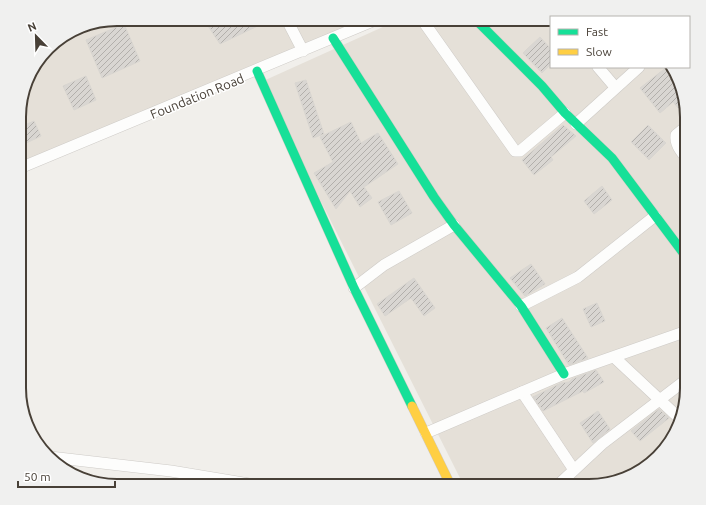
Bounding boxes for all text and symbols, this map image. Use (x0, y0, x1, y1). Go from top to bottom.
north arrow (16, 16, 56, 56)
legend (550, 16, 690, 68)
text: N (26, 20, 38, 34)
text: Fast (586, 25, 608, 38)
text: Slow (586, 45, 612, 58)
street label: Foundation Road (148, 71, 246, 121)
scale bar (18, 463, 115, 489)
text: 50 m (24, 470, 51, 483)

